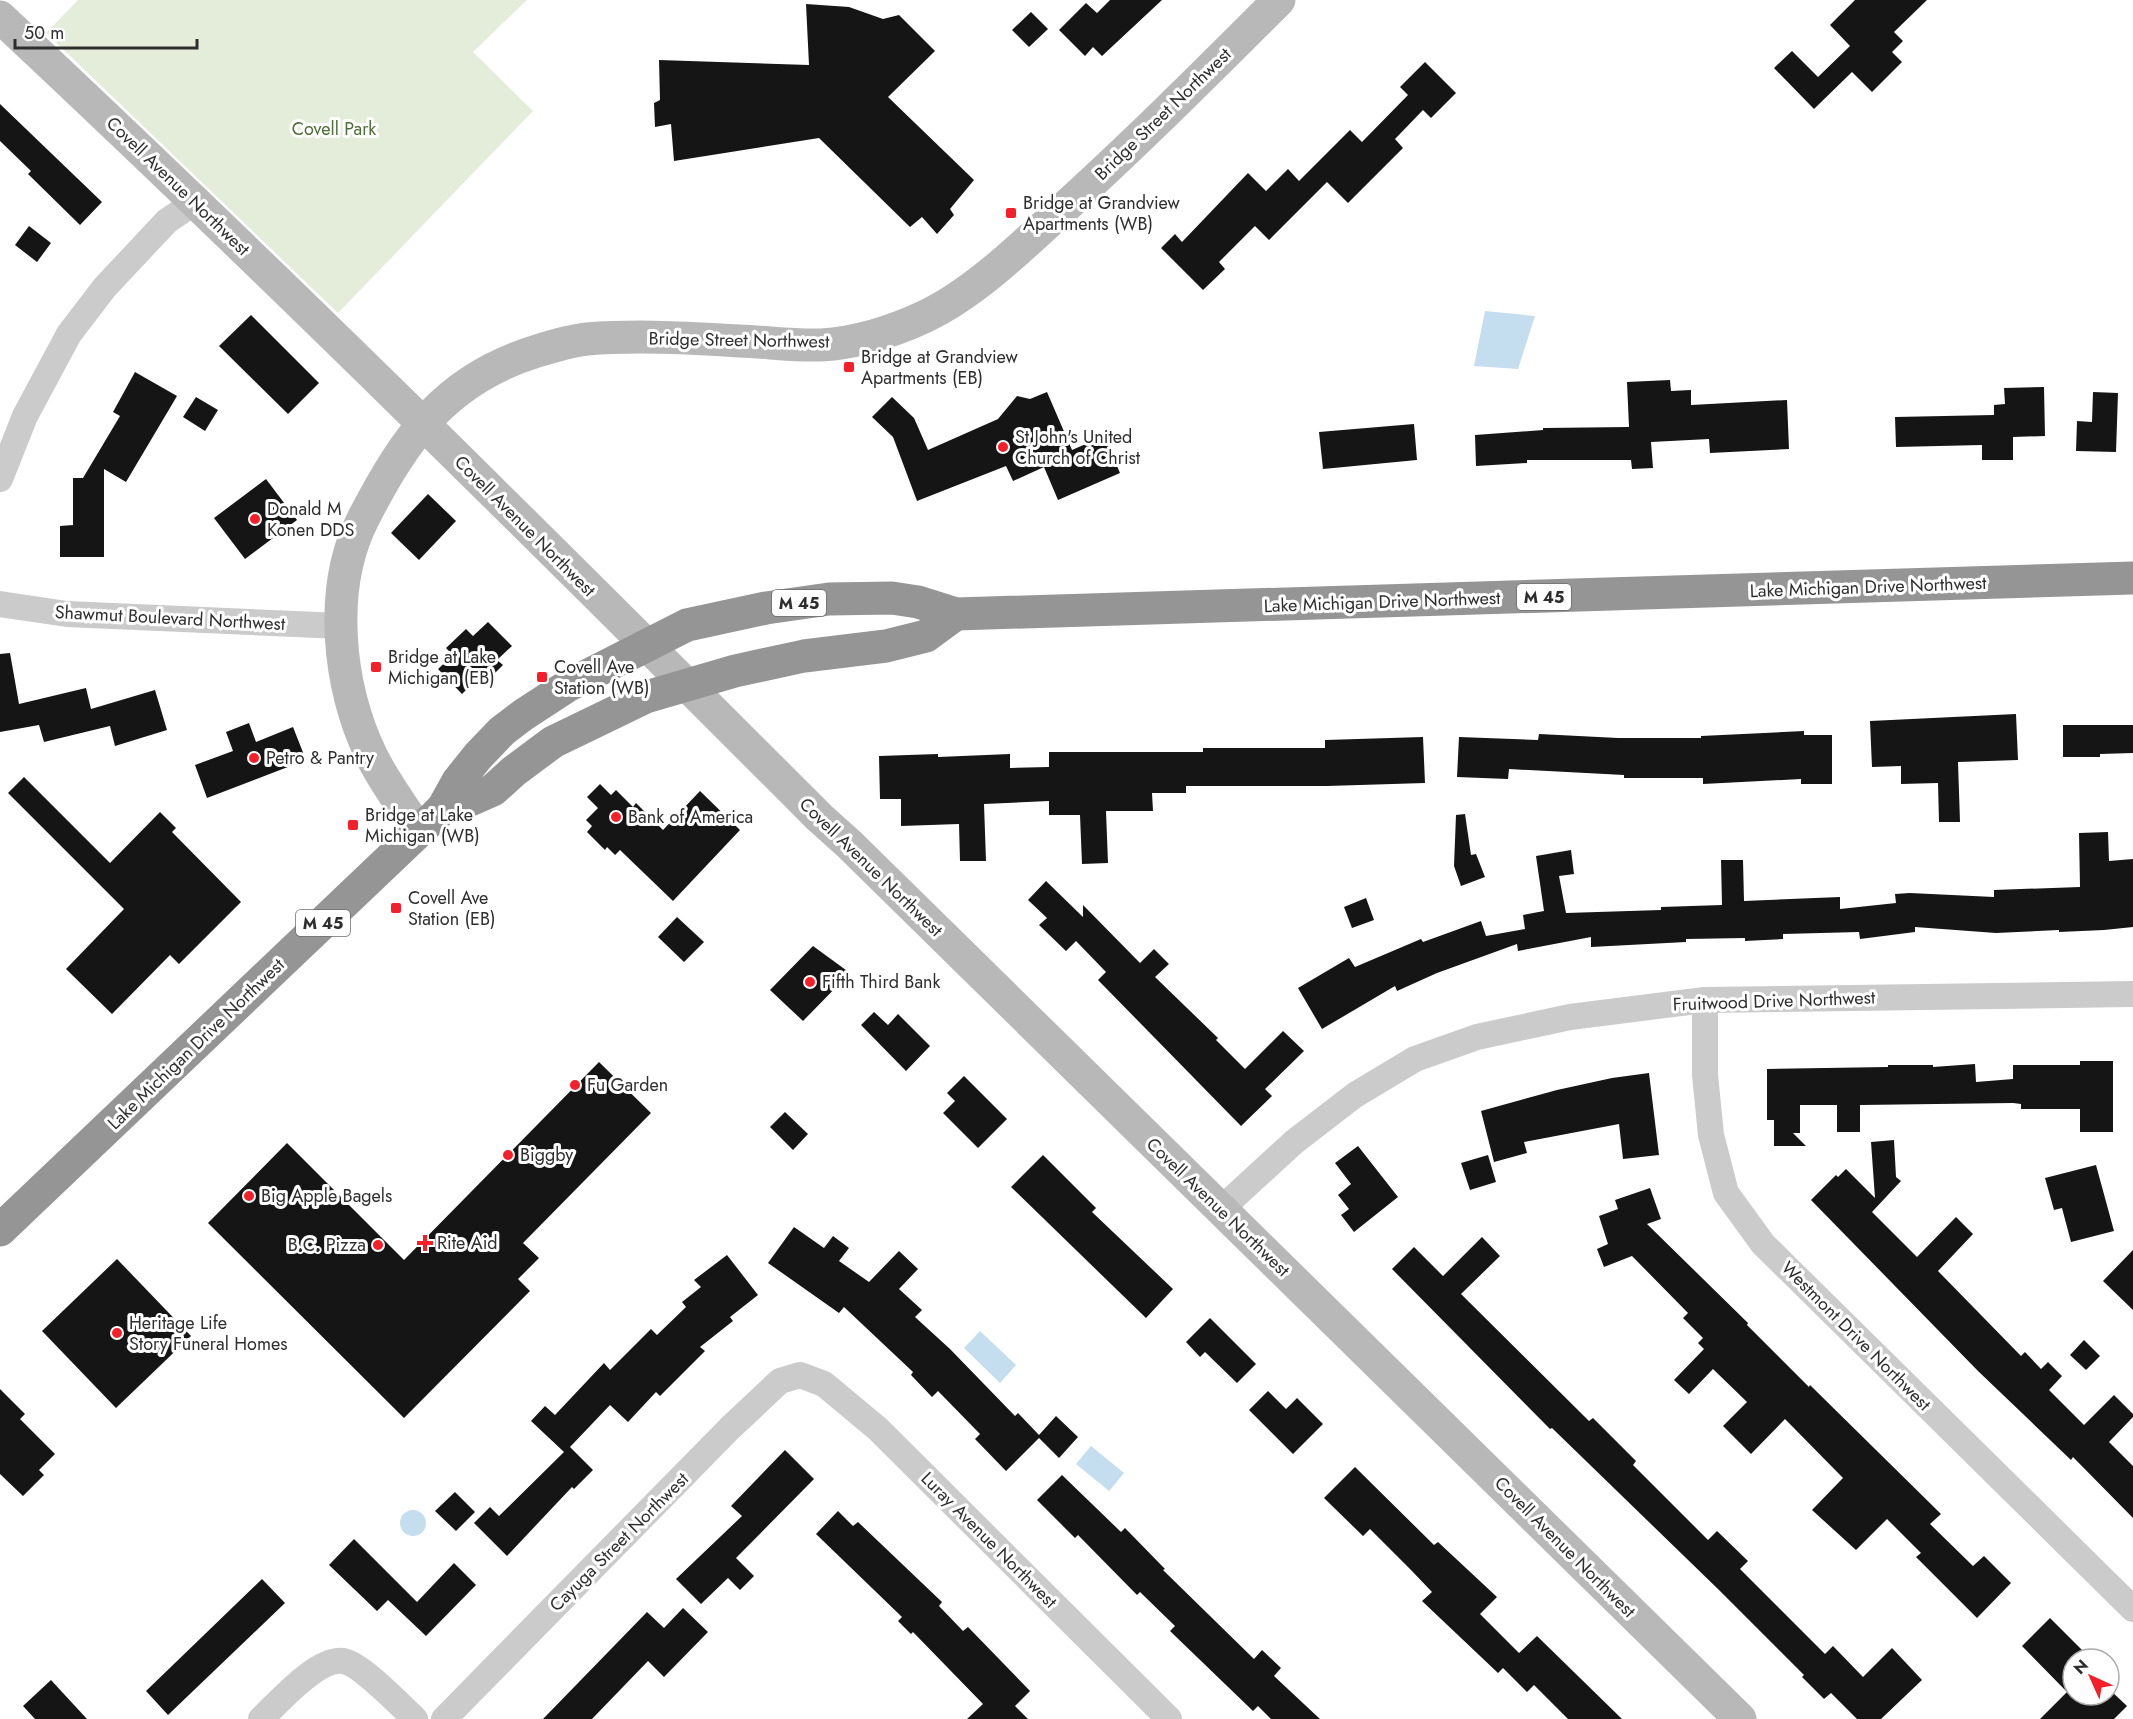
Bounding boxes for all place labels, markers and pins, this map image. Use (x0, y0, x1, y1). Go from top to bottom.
place label: Bridge at Grandview Apartments (WB) (1023, 190, 1181, 237)
marker: Bridge at Grandview Apartments (WB) (1004, 206, 1018, 220)
place label: Bridge at Grandview Apartments (EB) (861, 344, 1019, 391)
marker: Bridge at Grandview Apartments (EB) (842, 360, 856, 374)
place label: St John's United Church of Christ (1015, 424, 1141, 471)
marker: St John's United Church of Christ (996, 440, 1010, 454)
place label: Donald M Konen DDS (267, 496, 355, 543)
marker: Donald M Konen DDS (248, 512, 262, 526)
place label: Bridge at Lake Michigan (EB) (388, 644, 496, 691)
place label: Covell Ave Station (WB) (554, 654, 650, 701)
marker: Bridge at Lake Michigan (EB) (369, 660, 383, 674)
marker: Covell Ave Station (WB) (535, 670, 549, 684)
place label: Petro & Pantry (266, 745, 374, 771)
marker: Petro & Pantry (247, 751, 261, 765)
place label: Bridge at Lake Michigan (WB) (365, 802, 480, 849)
place label: Bank of America (628, 804, 753, 830)
marker: Bank of America (609, 810, 623, 824)
marker: Bridge at Lake Michigan (WB) (346, 818, 360, 832)
place label: Covell Ave Station (EB) (408, 885, 496, 932)
marker: Covell Ave Station (EB) (389, 901, 403, 915)
place label: Fifth Third Bank (822, 969, 940, 995)
marker: Fifth Third Bank (803, 975, 817, 989)
place label: Fu Garden (587, 1072, 668, 1098)
marker: Fu Garden (568, 1078, 582, 1092)
place label: Biggby (520, 1142, 573, 1168)
marker: Biggby (501, 1148, 515, 1162)
place label: Big Apple Bagels (261, 1183, 392, 1209)
marker: Big Apple Bagels (242, 1189, 256, 1203)
place label: Rite Aid (437, 1230, 498, 1256)
place label: B.C. Pizza (288, 1232, 366, 1258)
marker: Rite Aid (418, 1236, 432, 1250)
marker: B.C. Pizza (371, 1238, 385, 1252)
place label: Heritage Life Story Funeral Homes (129, 1310, 288, 1357)
marker: Heritage Life Story Funeral Homes (110, 1326, 124, 1340)

